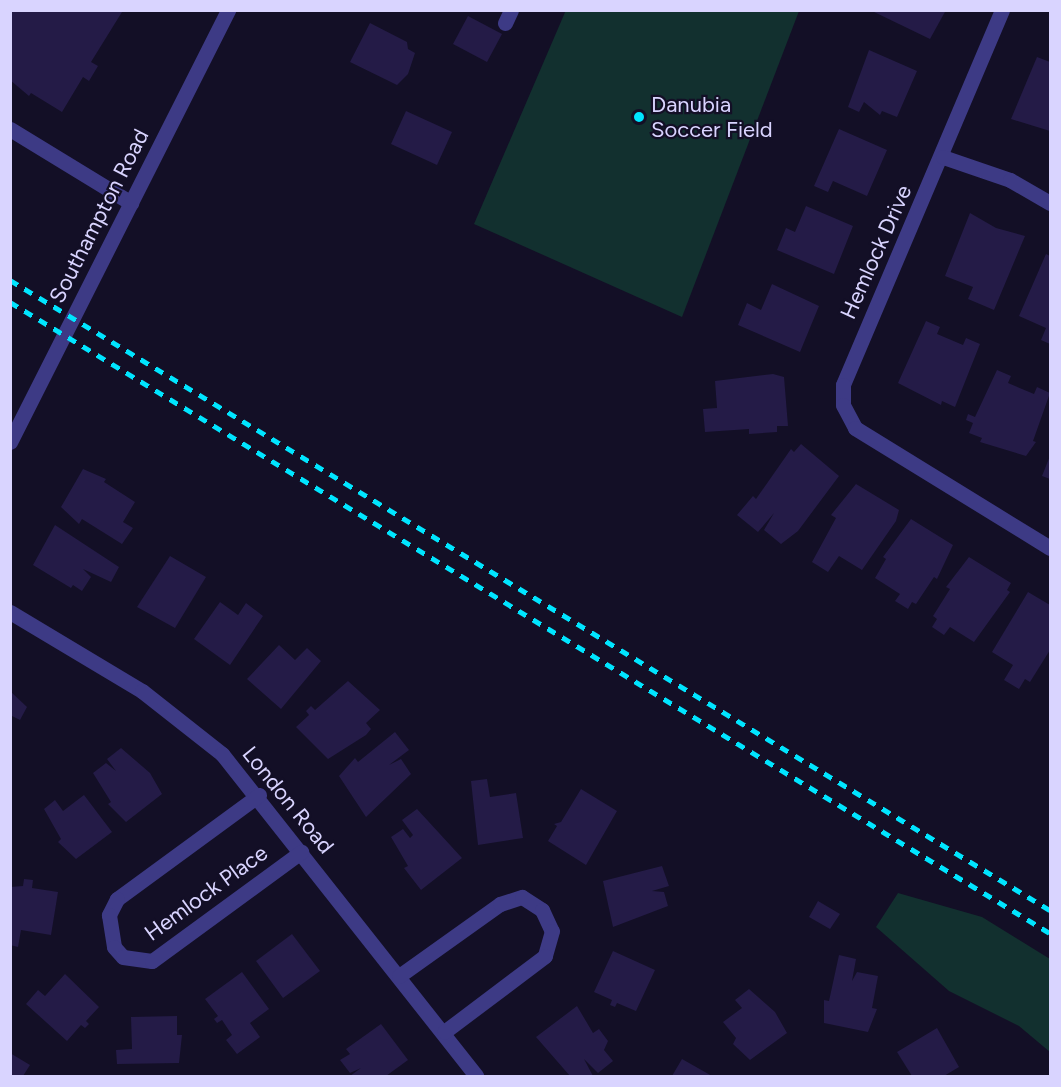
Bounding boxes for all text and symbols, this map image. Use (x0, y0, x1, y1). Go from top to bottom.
place label: Danubia Soccer Field (651, 91, 773, 142)
marker: Danubia Soccer Field (632, 110, 646, 124)
street label: Southampton Road (44, 125, 154, 307)
street label: Hemlock Drive (835, 181, 917, 323)
street label: London Road (237, 741, 339, 859)
street label: Hemlock Place (139, 840, 273, 946)

